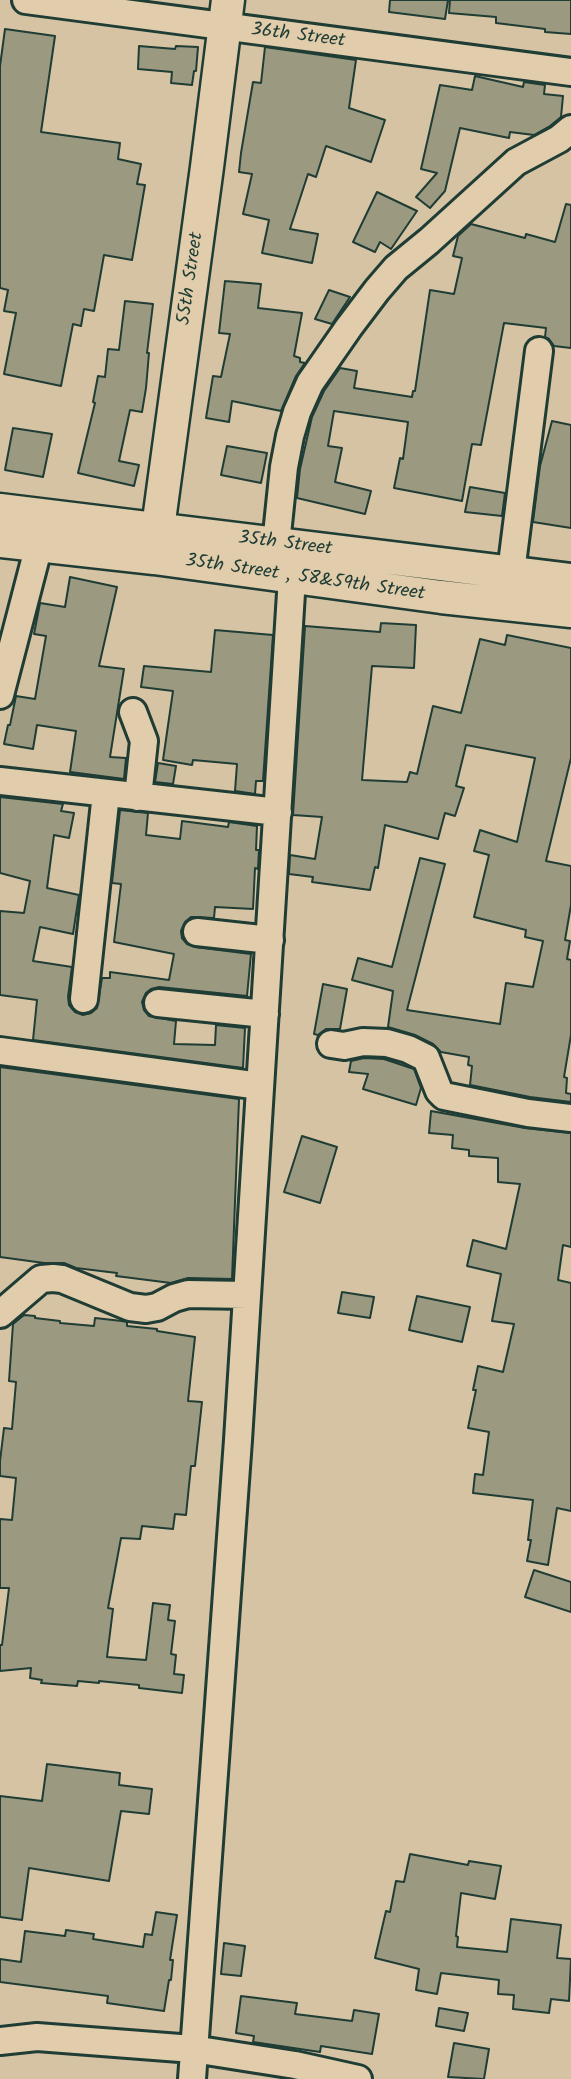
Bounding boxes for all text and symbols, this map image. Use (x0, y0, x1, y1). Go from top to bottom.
street label: 36th Street (250, 20, 346, 54)
street label: 55th Street (174, 231, 210, 327)
street label: 35th Street (237, 528, 333, 562)
street label: 35th Street , 58&59th Street (184, 551, 426, 607)

